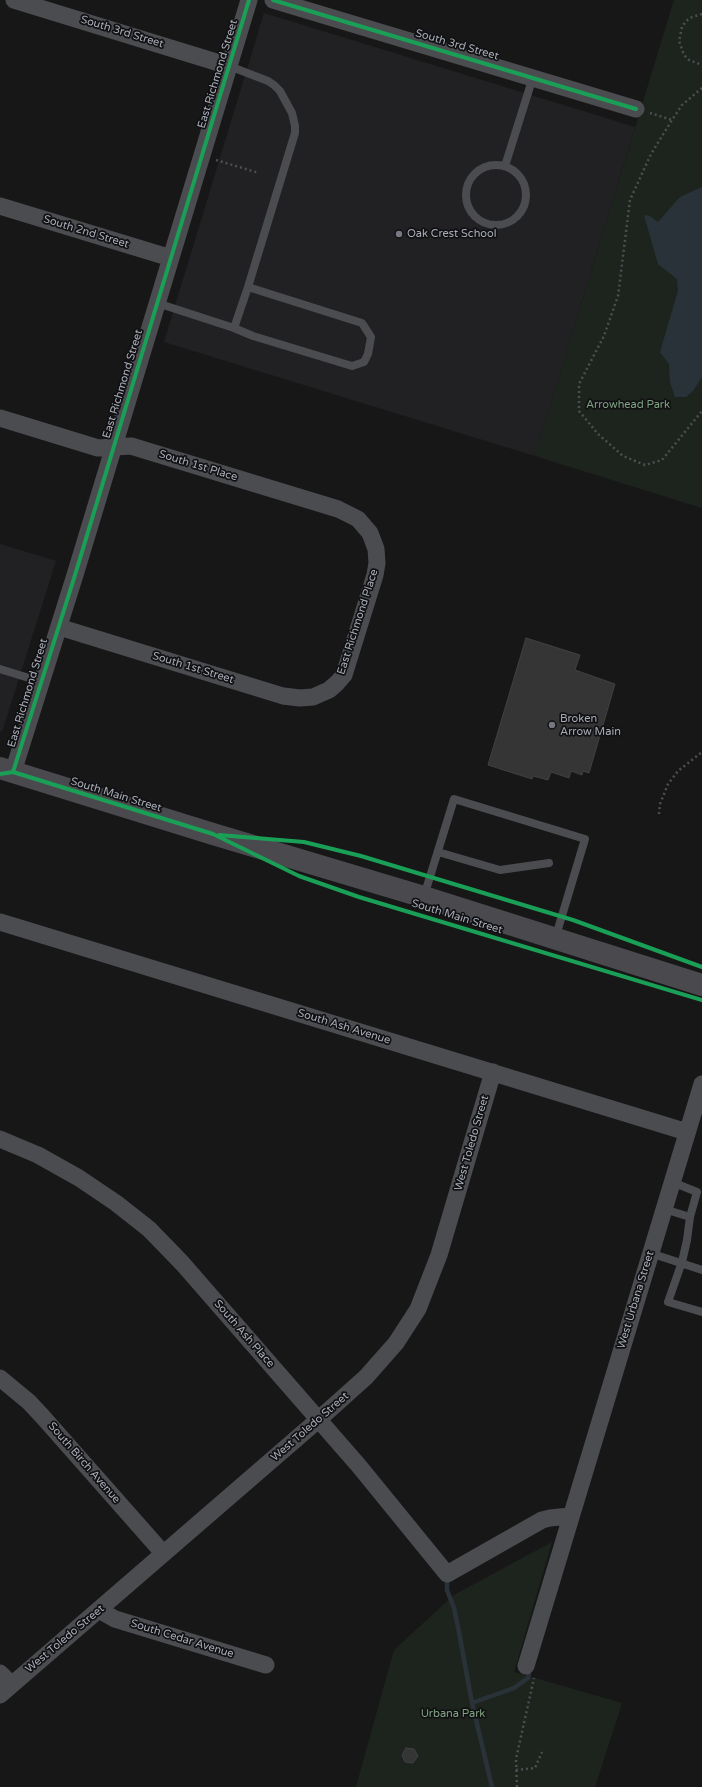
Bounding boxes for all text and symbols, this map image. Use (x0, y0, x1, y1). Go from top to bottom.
street label: South 3rd Street (79, 13, 165, 51)
street label: East Richmond Street (195, 18, 241, 130)
street label: South 3rd Street (414, 27, 500, 63)
street label: South 2nd Street (42, 213, 130, 251)
place label: Oak Crest School (407, 227, 496, 241)
marker: Oak Crest School (394, 229, 404, 239)
street label: East Richmond Street (100, 328, 146, 440)
park label: Arrowhead Park (586, 398, 670, 412)
street label: South 1st Place (157, 448, 239, 484)
street label: East Richmond Place (335, 568, 381, 676)
street label: East Richmond Street (5, 637, 51, 749)
street label: South 1st Street (151, 649, 235, 687)
place label: Broken Arrow Main (560, 712, 621, 738)
marker: Broken Arrow Main (547, 720, 557, 730)
street label: South Main Street (69, 775, 163, 815)
street label: South Main Street (410, 897, 504, 937)
street label: South Ash Avenue (296, 1007, 392, 1047)
street label: West Toledo Street (452, 1094, 492, 1192)
street label: West Urbana Street (615, 1249, 657, 1351)
street label: South Ash Place (211, 1297, 277, 1371)
street label: West Toledo Street (268, 1390, 352, 1464)
street label: South Birch Avenue (45, 1420, 123, 1506)
street label: West Toledo Street (23, 1602, 107, 1676)
street label: South Cedar Avenue (129, 1617, 235, 1661)
park label: Urbana Park (421, 1707, 485, 1721)

